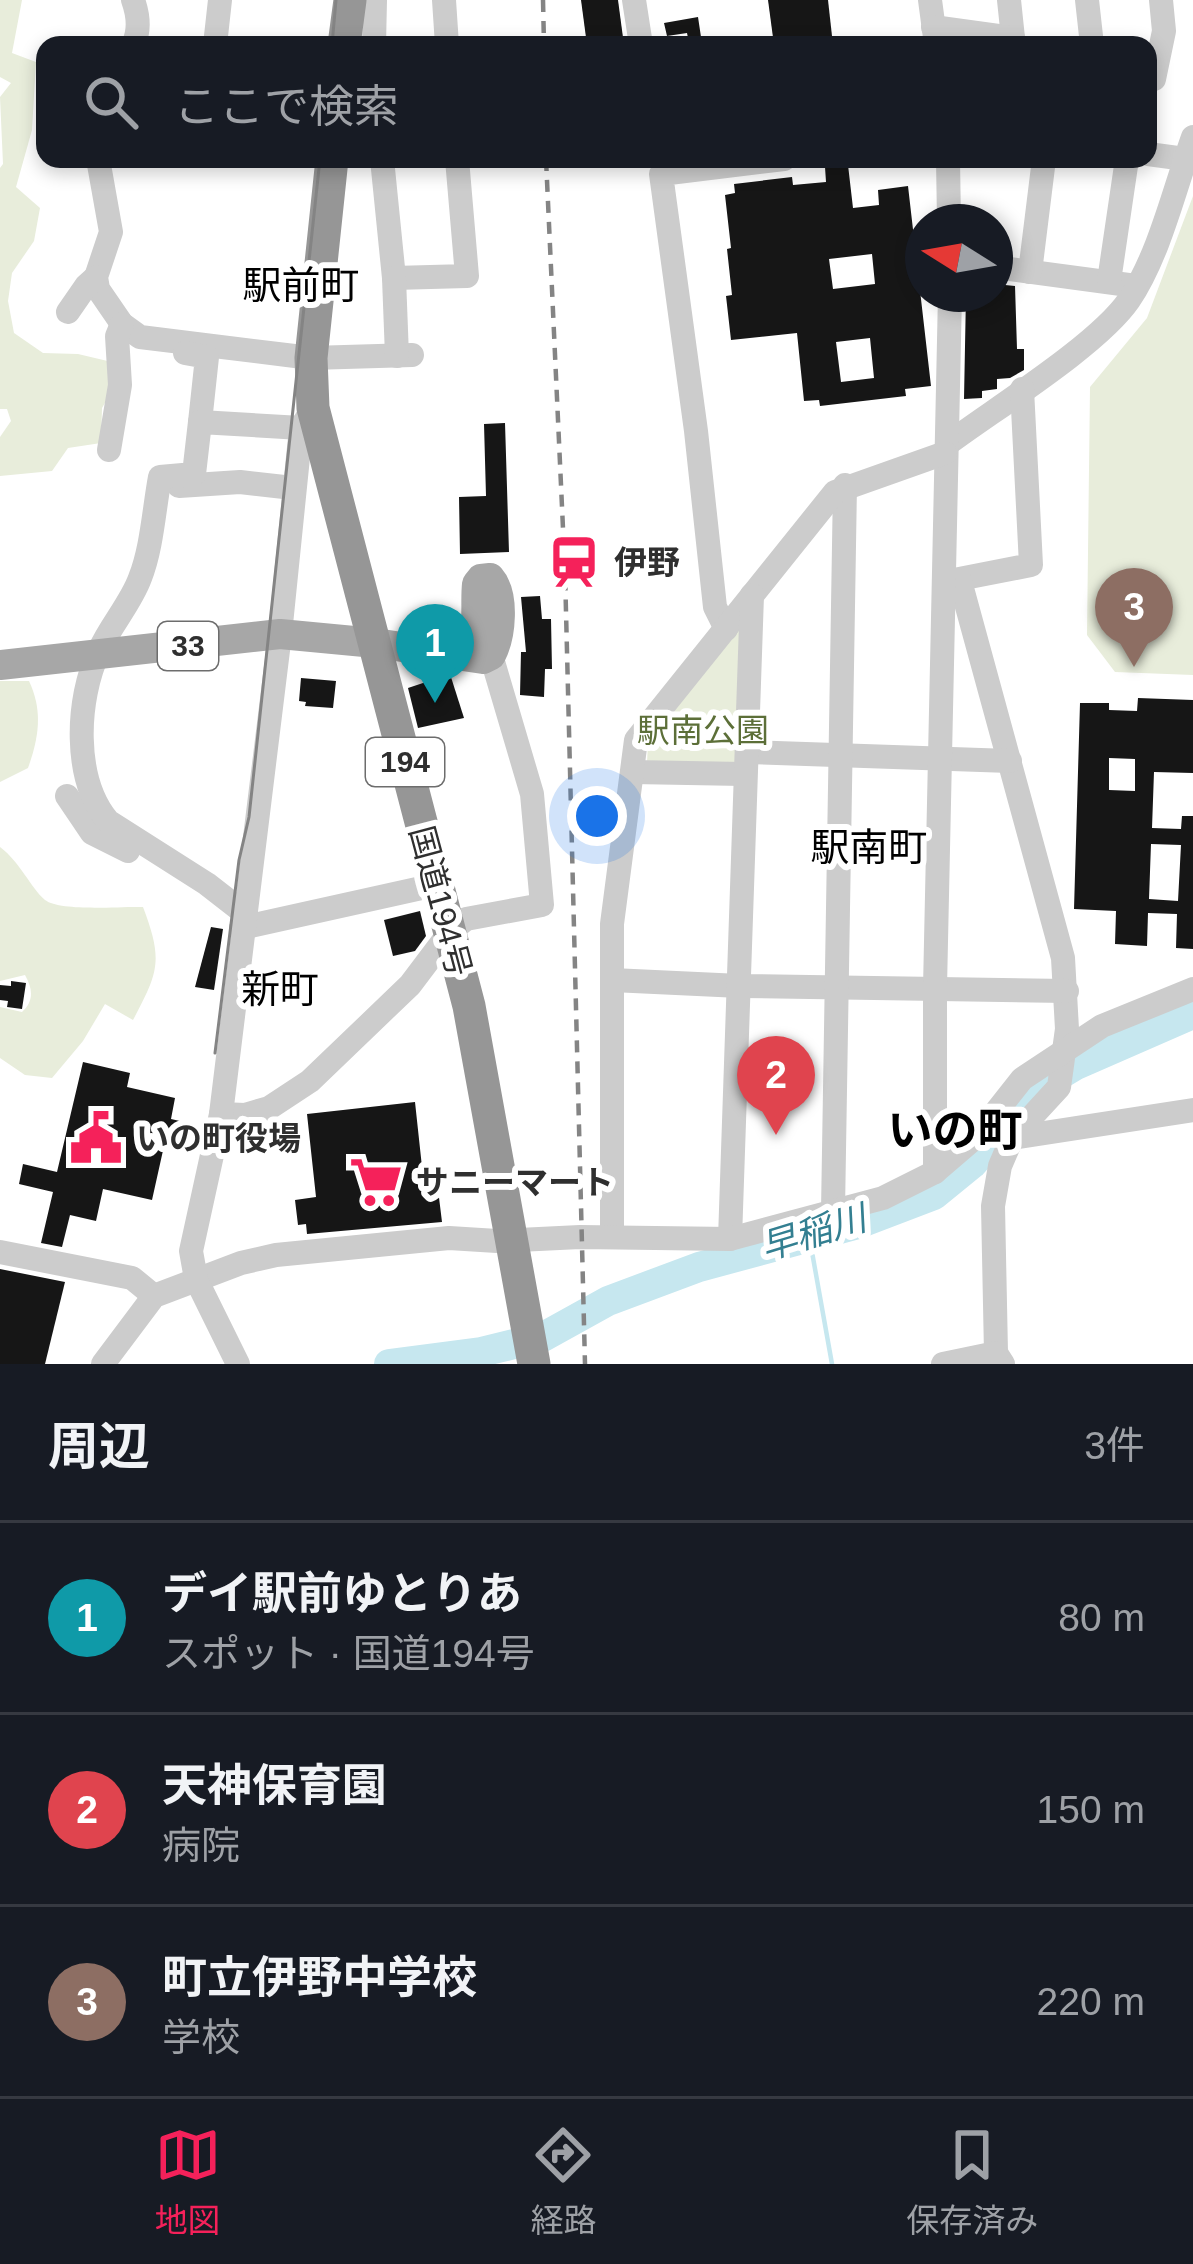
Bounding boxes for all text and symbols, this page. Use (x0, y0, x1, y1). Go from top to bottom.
search box (36, 36, 1157, 168)
icon: search (78, 69, 144, 135)
text: ここで検索 (174, 81, 399, 132)
north arrow (905, 204, 1013, 312)
district label: 駅前町 (242, 264, 360, 307)
station icon: 伊野 (545, 533, 603, 591)
place label: 伊野 (614, 544, 680, 581)
pin: 3 (1095, 568, 1173, 667)
pin: 1 (396, 604, 474, 703)
road number: 33 (158, 622, 218, 670)
park label: 駅南公園 (637, 712, 769, 749)
road number: 194 (366, 738, 444, 786)
your location (567, 786, 627, 846)
street label: 国道194号 (403, 822, 478, 980)
district label: 駅南町 (810, 826, 928, 869)
district label: 新町 (241, 968, 319, 1011)
pin: 2 (737, 1036, 815, 1135)
district label: いの町 (887, 1105, 1023, 1156)
public building icon: いの町役場 (67, 1109, 125, 1167)
place label: いの町役場 (136, 1120, 301, 1157)
supermarket icon: サニーマート (347, 1153, 405, 1211)
place label: サニーマート (416, 1164, 614, 1201)
water label: 早稲川 (756, 1196, 875, 1268)
text: 周辺 (48, 1418, 150, 1475)
text: 3件 (1084, 1424, 1145, 1467)
text: デイ駅前ゆとりあ (162, 1568, 522, 1619)
text: 1 (76, 1596, 98, 1639)
text: 80 m (1058, 1596, 1145, 1639)
text: スポット · 国道194号 (162, 1632, 535, 1675)
text: 天神保育園 (162, 1760, 387, 1811)
text: 2 (76, 1788, 98, 1831)
text: 150 m (1037, 1788, 1145, 1831)
text: 病院 (162, 1824, 240, 1867)
text: 町立伊野中学校 (162, 1952, 477, 2003)
text: 3 (76, 1980, 98, 2023)
text: 220 m (1037, 1980, 1145, 2023)
text: 学校 (162, 2016, 240, 2059)
tab: 地図 (155, 2122, 221, 2242)
tab: 経路 (530, 2122, 596, 2242)
tab: 保存済み (906, 2122, 1038, 2242)

